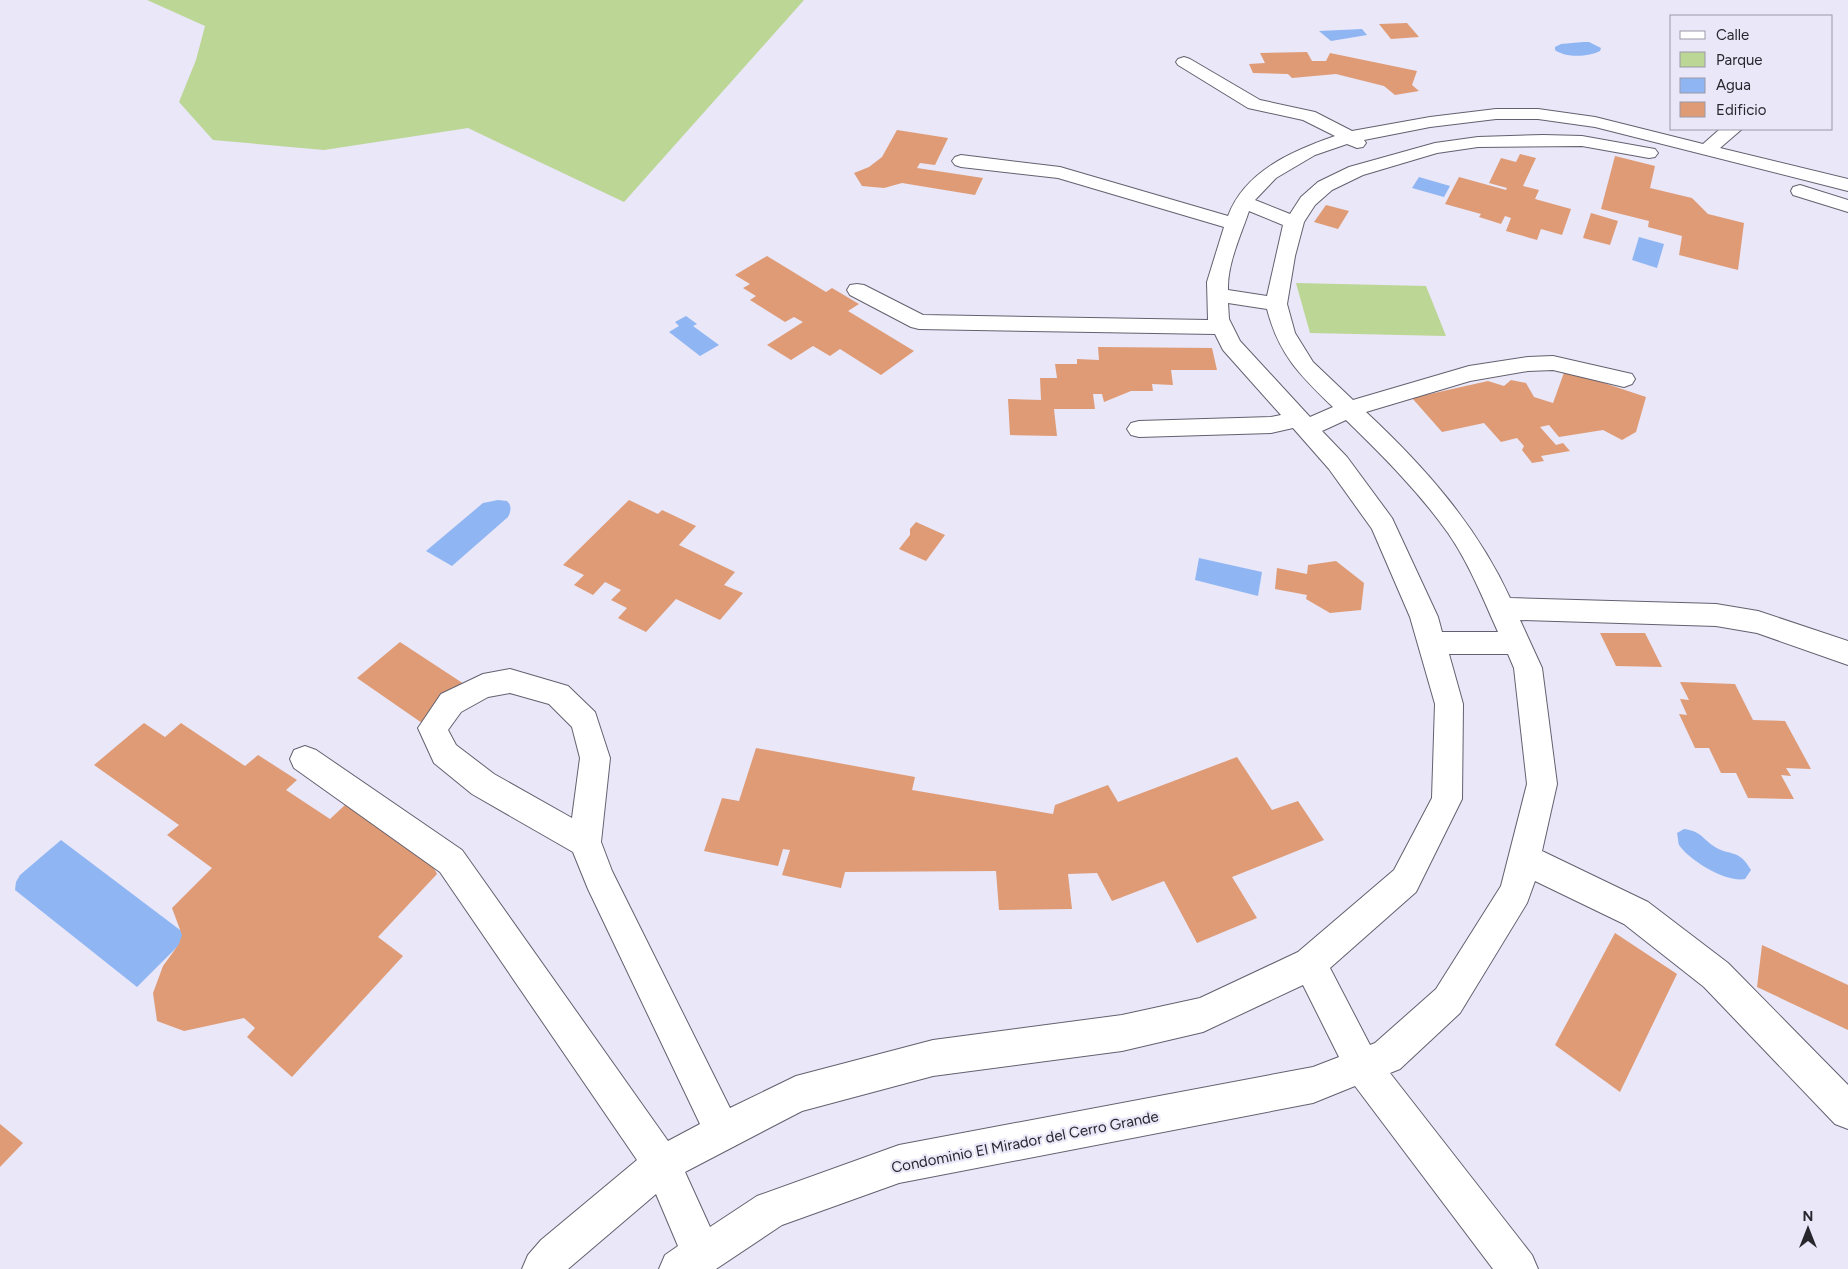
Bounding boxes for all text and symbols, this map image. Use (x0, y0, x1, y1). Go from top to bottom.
legend (1670, 15, 1833, 130)
text: Calle (1716, 26, 1749, 44)
text: Parque (1716, 51, 1763, 69)
text: Agua (1716, 76, 1751, 94)
text: Edificio (1716, 101, 1767, 119)
street label: Condominio El Mirador del Cerro Grande (890, 1107, 1160, 1177)
north arrow (1783, 1204, 1833, 1254)
text: N (1803, 1208, 1813, 1225)

